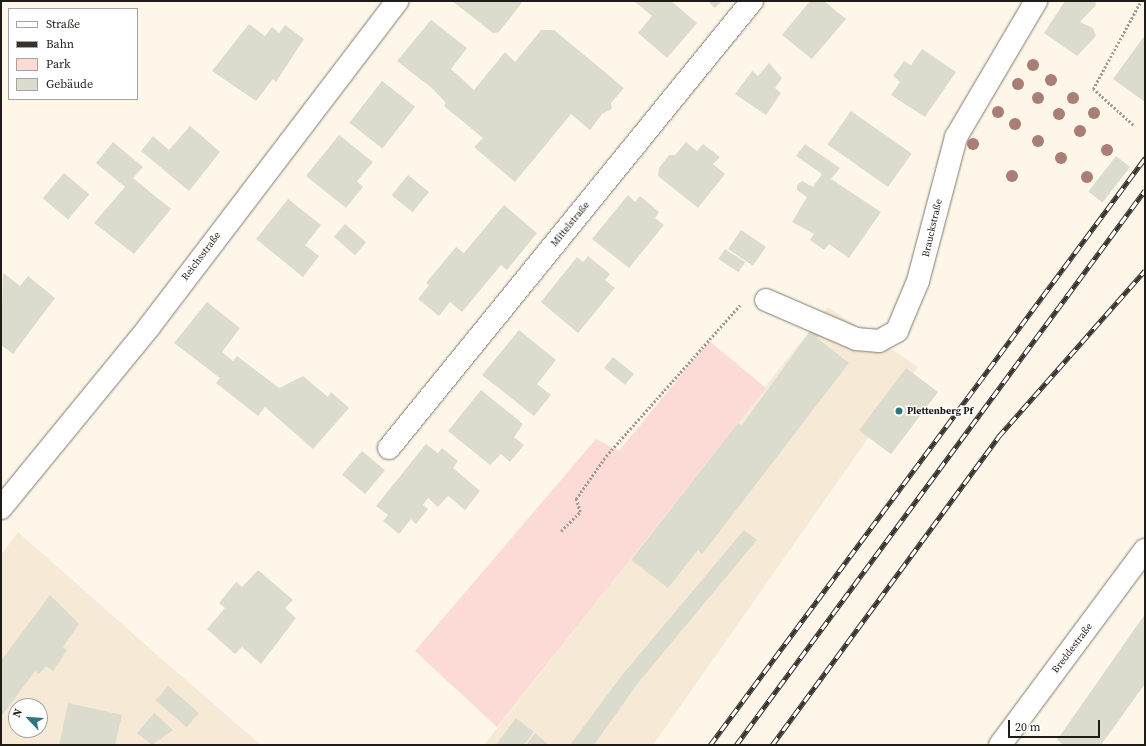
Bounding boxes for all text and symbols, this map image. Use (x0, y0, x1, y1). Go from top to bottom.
legend (8, 8, 138, 100)
text: Straße (46, 16, 80, 32)
text: Bahn (46, 36, 74, 52)
text: Park (46, 56, 71, 72)
text: Gebäude (46, 76, 93, 92)
street label: Brauckstraße (919, 198, 945, 258)
street label: Mittelstraße (548, 199, 592, 249)
street label: Reichsstraße (179, 229, 223, 283)
place label: Plettenberg Pf (907, 405, 973, 417)
marker: Plettenberg Pf (894, 406, 904, 416)
street label: Breddestraße (1049, 621, 1095, 675)
north arrow (8, 698, 48, 738)
text: N (9, 706, 26, 720)
scale bar (1010, 712, 1102, 738)
text: 20 m (1015, 719, 1041, 735)

